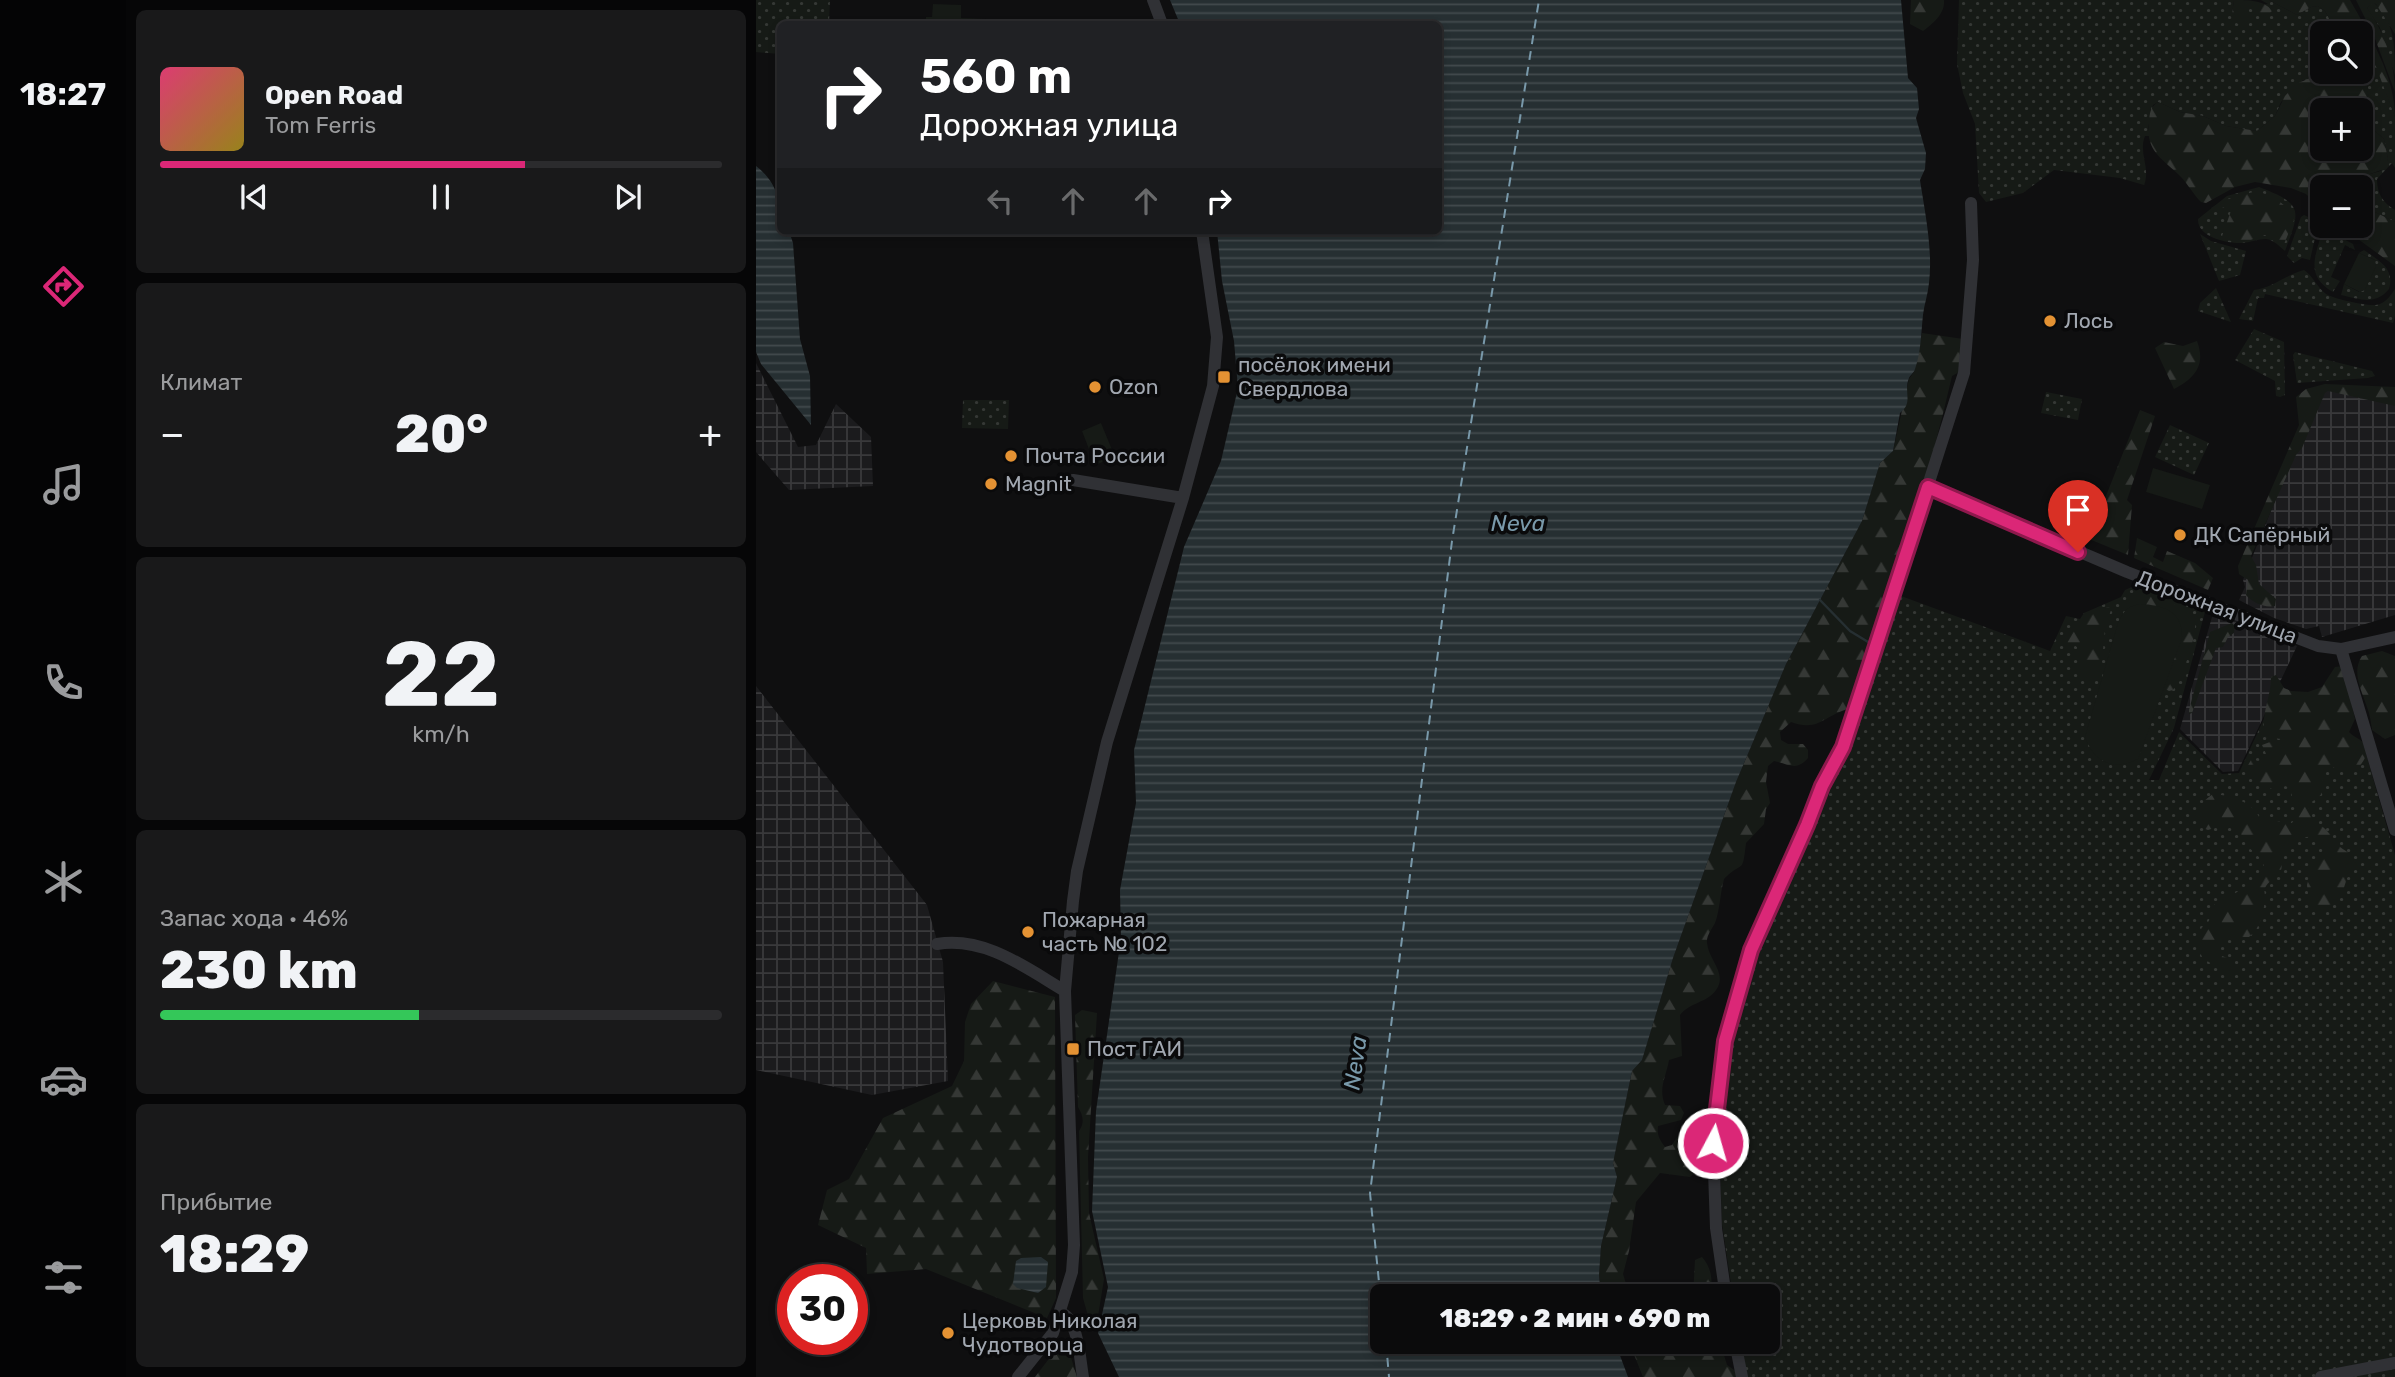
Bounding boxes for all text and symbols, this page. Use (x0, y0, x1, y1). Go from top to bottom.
map controls (2310, 21, 2373, 238)
button: search (2310, 21, 2373, 84)
text: 560 m (920, 47, 1072, 105)
icon: right (805, 49, 896, 140)
text: 18:27 (20, 75, 106, 113)
text: Open Road (265, 80, 403, 111)
button: + (2310, 98, 2373, 161)
text: Дорожная улица (920, 106, 1179, 144)
text: Tom Ferris (265, 111, 376, 139)
button: − (2310, 175, 2373, 238)
icon: previous (235, 178, 273, 216)
icon: pause (422, 178, 460, 216)
icon: next (609, 178, 647, 216)
icon: left (981, 182, 1019, 220)
icon: ahead (1054, 182, 1092, 220)
icon: ahead (1127, 182, 1165, 220)
icon: right (1200, 182, 1238, 220)
icon: directions (39, 262, 88, 311)
place label: Лось (2064, 308, 2113, 333)
marker: Лось (2042, 313, 2058, 329)
place label: посёлок имени Свердлова (1238, 352, 1391, 401)
text: Климат (160, 368, 242, 396)
marker: посёлок имени Свердлова (1216, 369, 1232, 385)
place label: Ozon (1109, 374, 1159, 399)
marker: Ozon (1087, 379, 1103, 395)
text: 20° (395, 403, 488, 465)
text: − (160, 411, 185, 457)
text: + (698, 411, 722, 457)
place label: Почта России (1025, 443, 1165, 468)
marker: Почта России (1003, 448, 1019, 464)
icon: music (39, 460, 88, 509)
place label: Magnit (1005, 471, 1072, 496)
marker: Magnit (983, 476, 999, 492)
pin (2048, 480, 2108, 552)
icon: arrive (2059, 491, 2097, 529)
water label: Neva (1491, 509, 1545, 537)
place label: ДК Сапёрный (2194, 522, 2330, 547)
marker: ДК Сапёрный (2172, 527, 2188, 543)
street label: Дорожная улица (2134, 564, 2301, 649)
text: 22 (382, 620, 500, 728)
icon: phone (39, 658, 88, 707)
text: km/h (412, 720, 470, 748)
icon: climate (39, 857, 88, 906)
text: Запас хода · 46% (160, 904, 348, 932)
place label: Пожарная часть № 102 (1042, 907, 1167, 956)
marker: Пожарная часть № 102 (1020, 924, 1036, 940)
text: 230 km (160, 939, 358, 1001)
water label: Neva (1337, 1034, 1373, 1092)
place label: Пост ГАИ (1087, 1036, 1182, 1061)
marker: Пост ГАИ (1065, 1041, 1081, 1057)
icon: car (39, 1055, 88, 1104)
position arrow (1676, 1106, 1750, 1180)
text: Прибытие (160, 1188, 272, 1216)
text: 18:29 (160, 1223, 309, 1285)
icon: filters (39, 1253, 88, 1302)
speed limit sign: 30 (777, 1264, 868, 1355)
text: 18:29 · 2 мин · 690 m (1440, 1303, 1710, 1334)
place label: Церковь Николая Чудотворца (962, 1308, 1137, 1357)
marker: Церковь Николая Чудотворца (940, 1325, 956, 1341)

